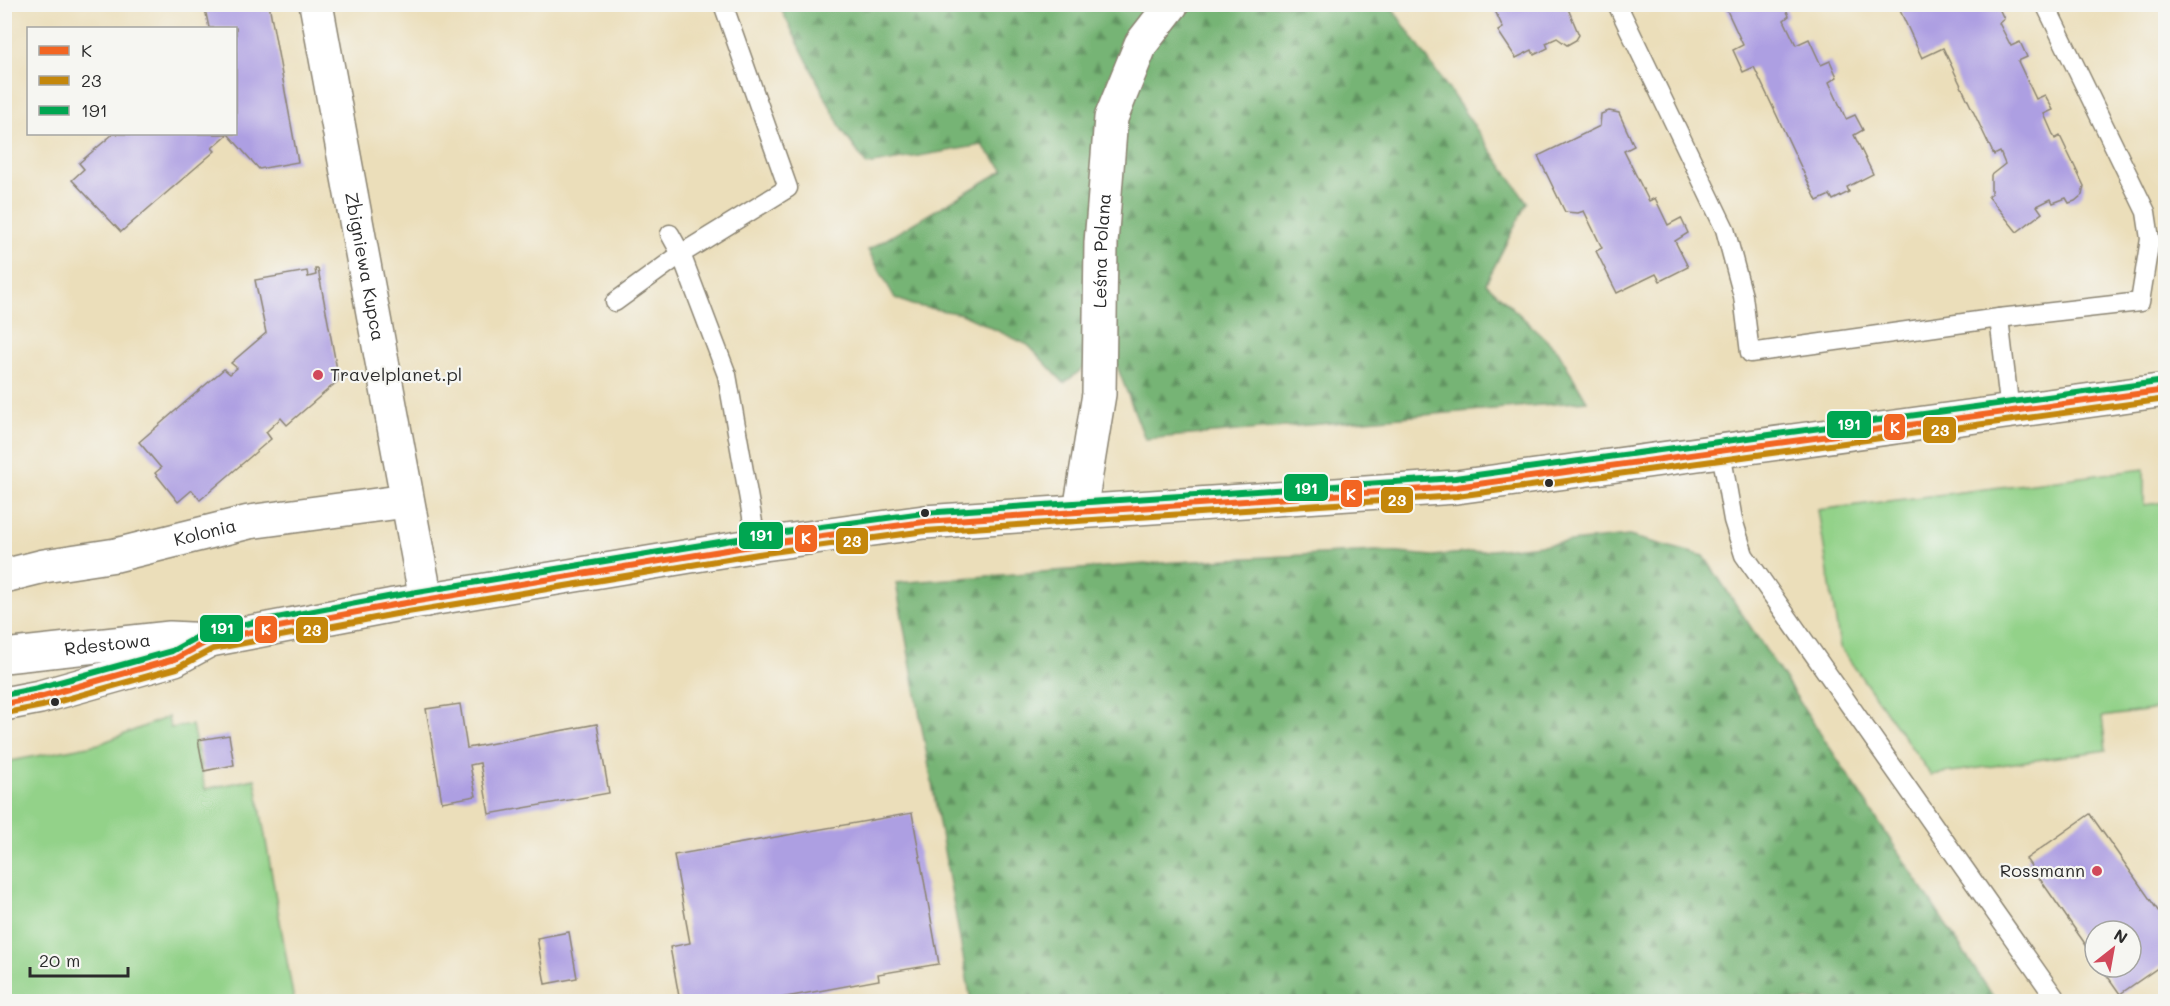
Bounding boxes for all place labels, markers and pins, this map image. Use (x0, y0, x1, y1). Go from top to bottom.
place label: Travelplanet.pl (330, 362, 462, 386)
marker: Travelplanet.pl (311, 368, 325, 382)
unlabelled marker (1543, 477, 1555, 489)
unlabelled marker (919, 507, 931, 519)
unlabelled marker (49, 696, 61, 708)
place label: Rossmann (2000, 858, 2085, 882)
marker: Rossmann (2090, 864, 2104, 878)

